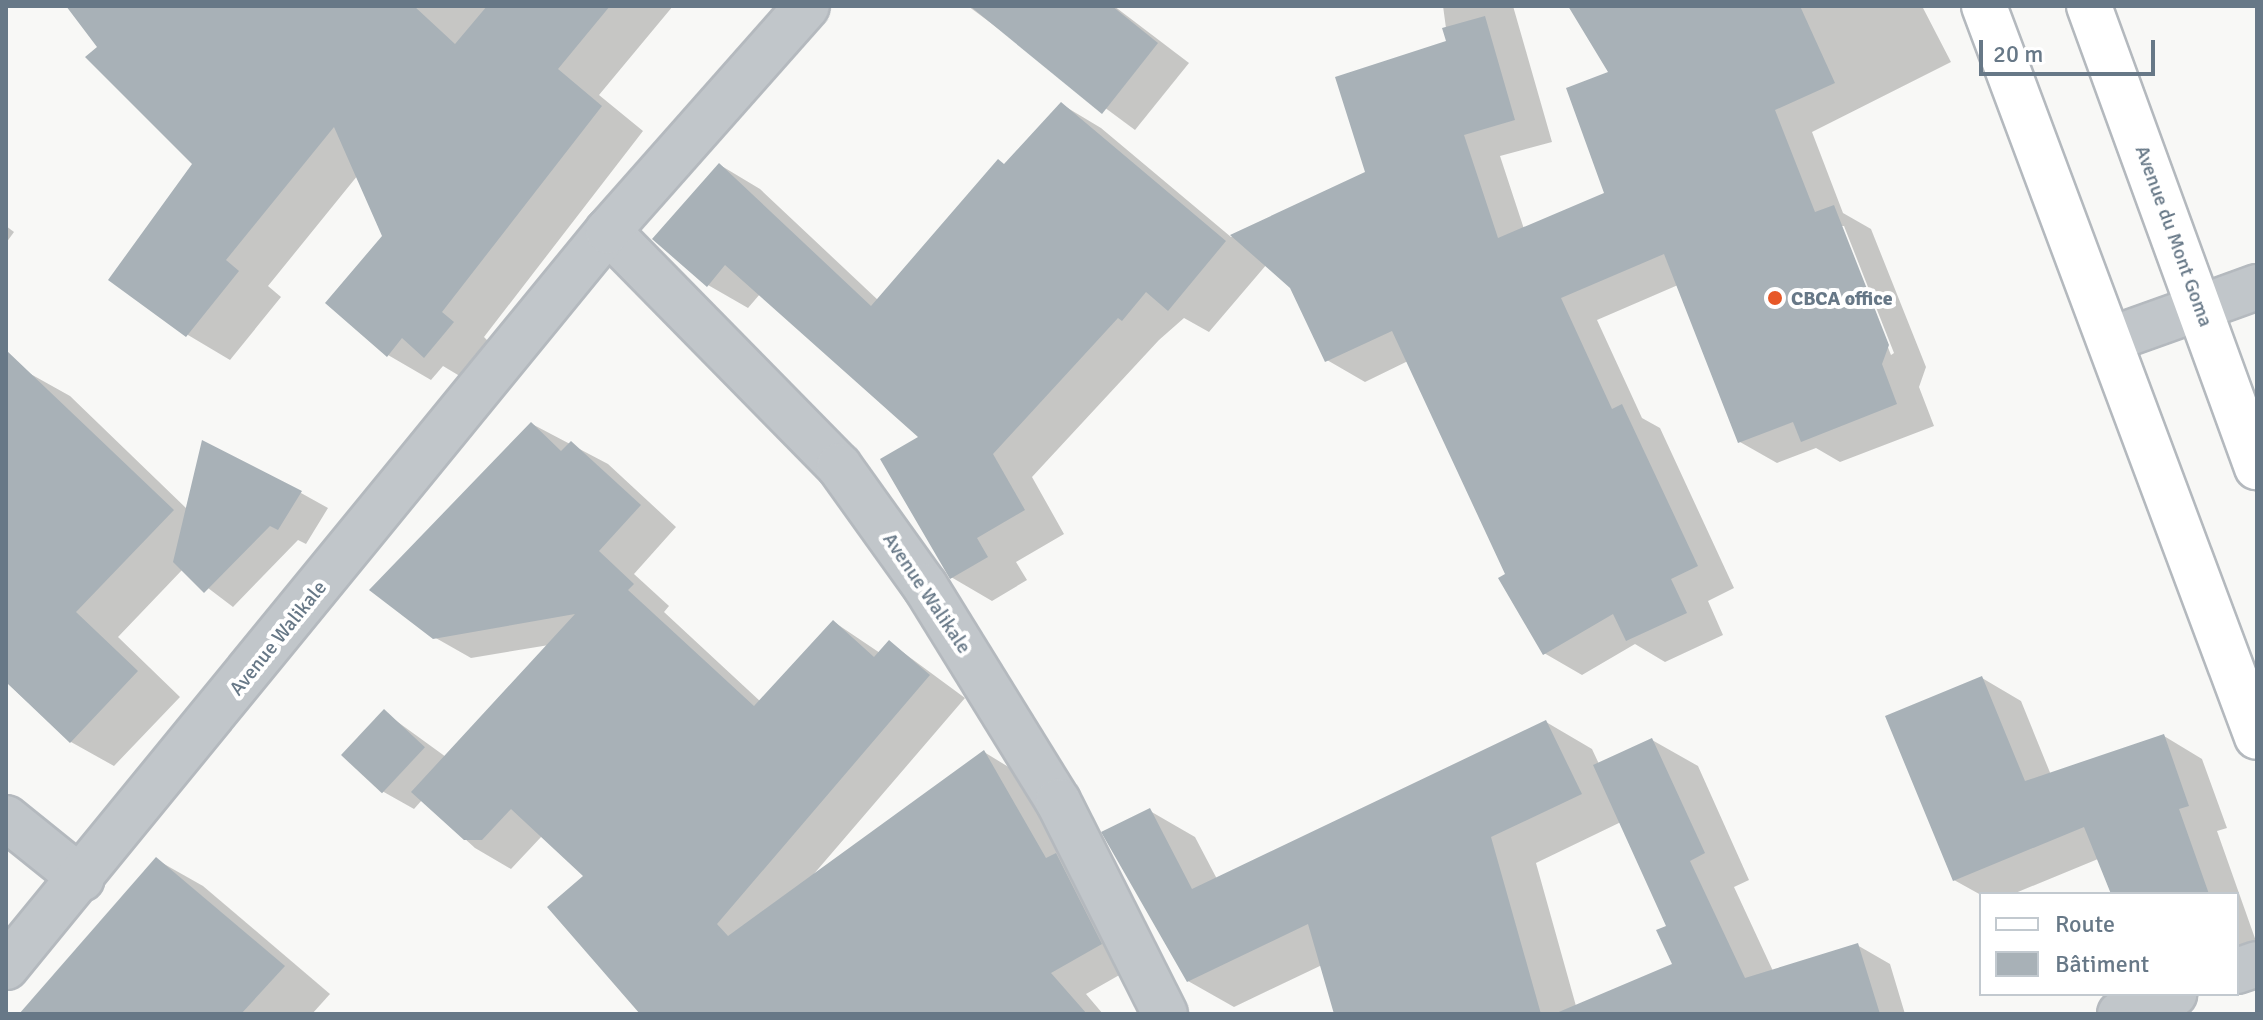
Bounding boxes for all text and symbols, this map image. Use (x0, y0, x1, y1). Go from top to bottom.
scale bar (1983, 24, 2159, 74)
text: 20 m (1993, 39, 2043, 69)
street label: Avenue du Mont Goma (2130, 142, 2218, 330)
place label: CBCA office (1791, 286, 1893, 310)
marker: CBCA office (1766, 289, 1784, 307)
street label: Avenue Walikale (878, 528, 976, 658)
street label: Avenue Walikale (224, 576, 332, 700)
legend (1979, 892, 2239, 996)
text: Route (2055, 909, 2115, 939)
text: Bâtiment (2055, 949, 2149, 979)

